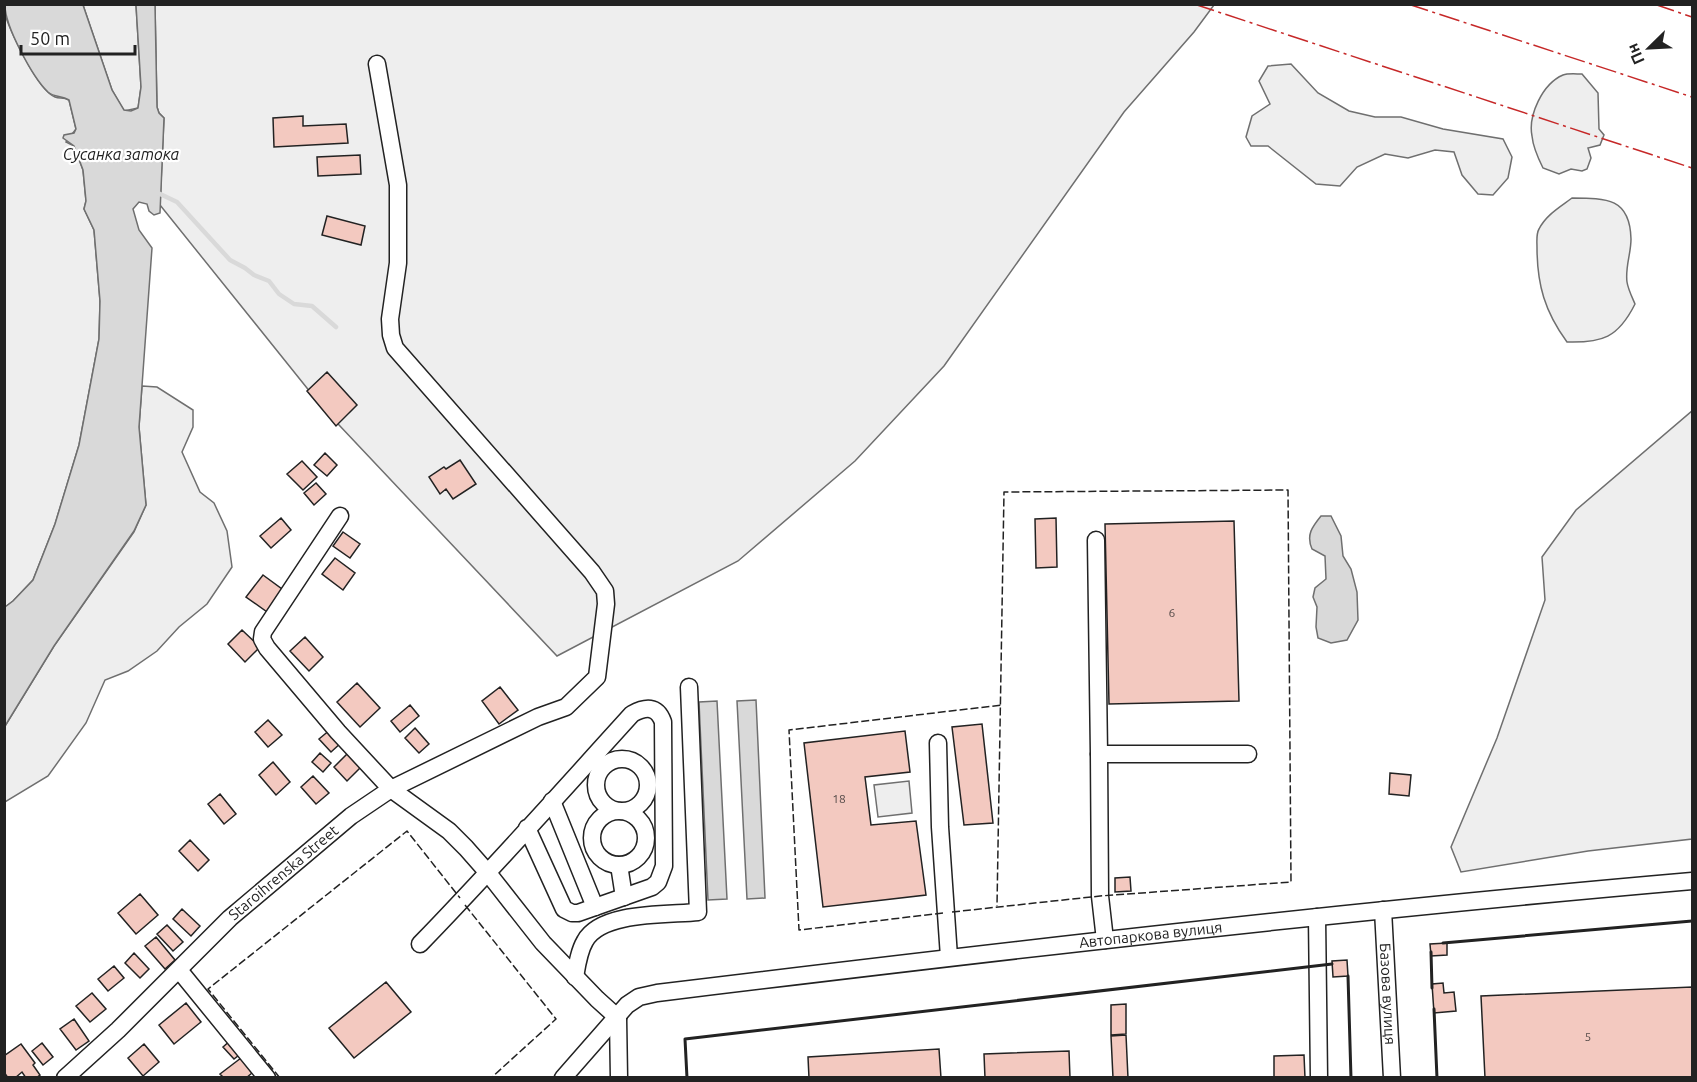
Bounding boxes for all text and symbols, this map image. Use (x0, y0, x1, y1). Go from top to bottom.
scale bar (21, 18, 135, 56)
north arrow (1619, 18, 1679, 78)
text: 50 m (30, 28, 70, 48)
text: Пн (1623, 41, 1648, 67)
water label: Сусанка затока (63, 145, 180, 163)
house number: 6 (1169, 606, 1176, 619)
house number: 18 (832, 792, 846, 805)
street label: Staroihrenska Street (225, 821, 342, 923)
street label: Автопаркова вулиця (1078, 918, 1223, 951)
street label: Базова вулиця (1377, 942, 1399, 1045)
house number: 5 (1585, 1030, 1591, 1043)

